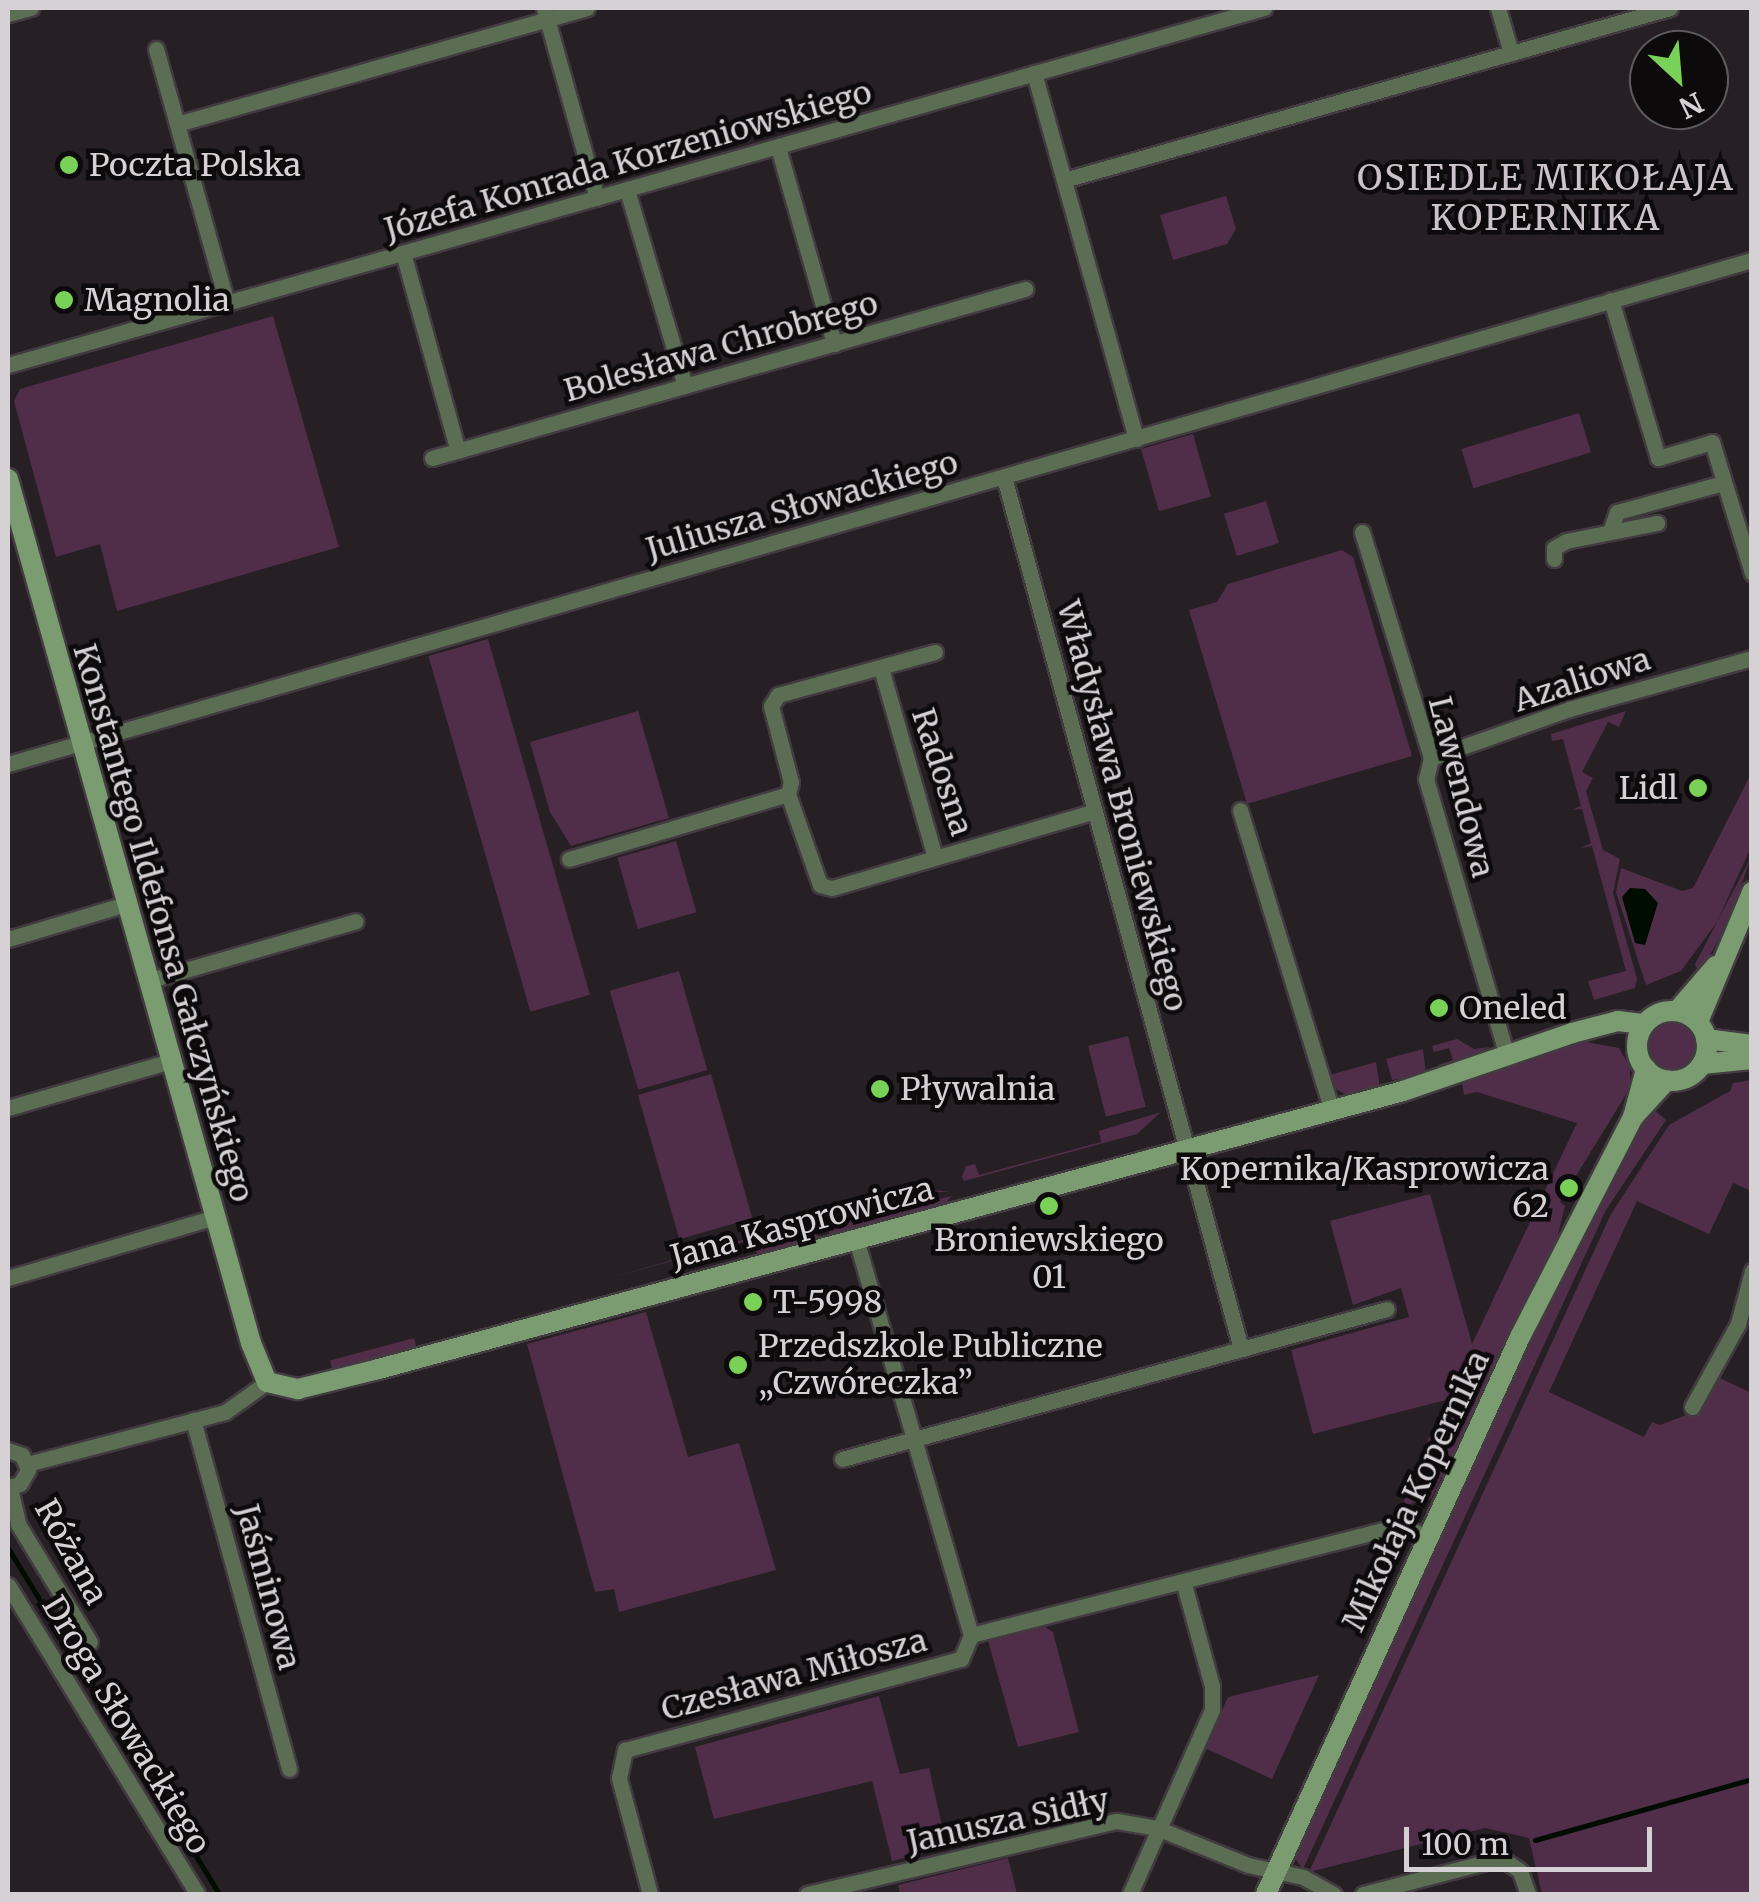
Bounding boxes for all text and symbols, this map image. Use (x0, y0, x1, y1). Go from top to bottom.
north arrow (1629, 30, 1729, 130)
street label: Józefa Konrada Korzeniowskiego (380, 73, 876, 249)
text: N (1673, 84, 1709, 126)
place label: Poczta Polska (89, 146, 301, 184)
marker: Poczta Polska (58, 154, 80, 176)
district label: OSIEDLE MIKOŁAJA KOPERNIKA (1357, 157, 1735, 239)
place label: Magnolia (84, 281, 230, 319)
street label: Bolesława Chrobrego (560, 284, 882, 410)
marker: Magnolia (53, 289, 75, 311)
street label: Juliusza Słowackiego (642, 443, 962, 569)
street label: Władysława Broniewskiego (1049, 596, 1195, 1016)
street label: Konstantego Ildefonsa Gałczyńskiego (65, 640, 261, 1206)
street label: Azaliowa (1509, 640, 1655, 720)
street label: Lawendowa (1420, 693, 1502, 881)
street label: Radosna (903, 703, 981, 841)
place label: Lidl (1619, 769, 1678, 807)
marker: Lidl (1687, 777, 1709, 799)
place label: Oneled (1459, 989, 1567, 1027)
marker: Oneled (1428, 997, 1450, 1019)
place label: Pływalnia (900, 1070, 1055, 1108)
marker: Pływalnia (869, 1078, 891, 1100)
place label: Kopernika/Kasprowicza 62 (1180, 1151, 1549, 1226)
street label: Jana Kasprowicza (666, 1169, 938, 1277)
marker: Kopernika/Kasprowicza 62 (1558, 1177, 1580, 1199)
marker: Broniewskiego 01 (1038, 1195, 1060, 1217)
place label: Broniewskiego 01 (934, 1222, 1164, 1297)
place label: T-5998 (773, 1283, 882, 1321)
marker: T-5998 (742, 1291, 764, 1313)
place label: Przedszkole Publiczne „Czwóreczka” (758, 1328, 1103, 1403)
street label: Mikołaja Kopernika (1334, 1345, 1498, 1637)
marker: Przedszkole Publiczne „Czwóreczka” (727, 1354, 749, 1376)
street label: Różana (27, 1493, 115, 1611)
street label: Jaśminowa (227, 1500, 309, 1674)
street label: Droga Słowackiego (34, 1589, 218, 1861)
street label: Czesława Miłosza (657, 1621, 931, 1729)
street label: Janusza Sidły (904, 1781, 1112, 1861)
scale bar (1409, 1807, 1656, 1869)
text: 100 m (1421, 1825, 1509, 1863)

